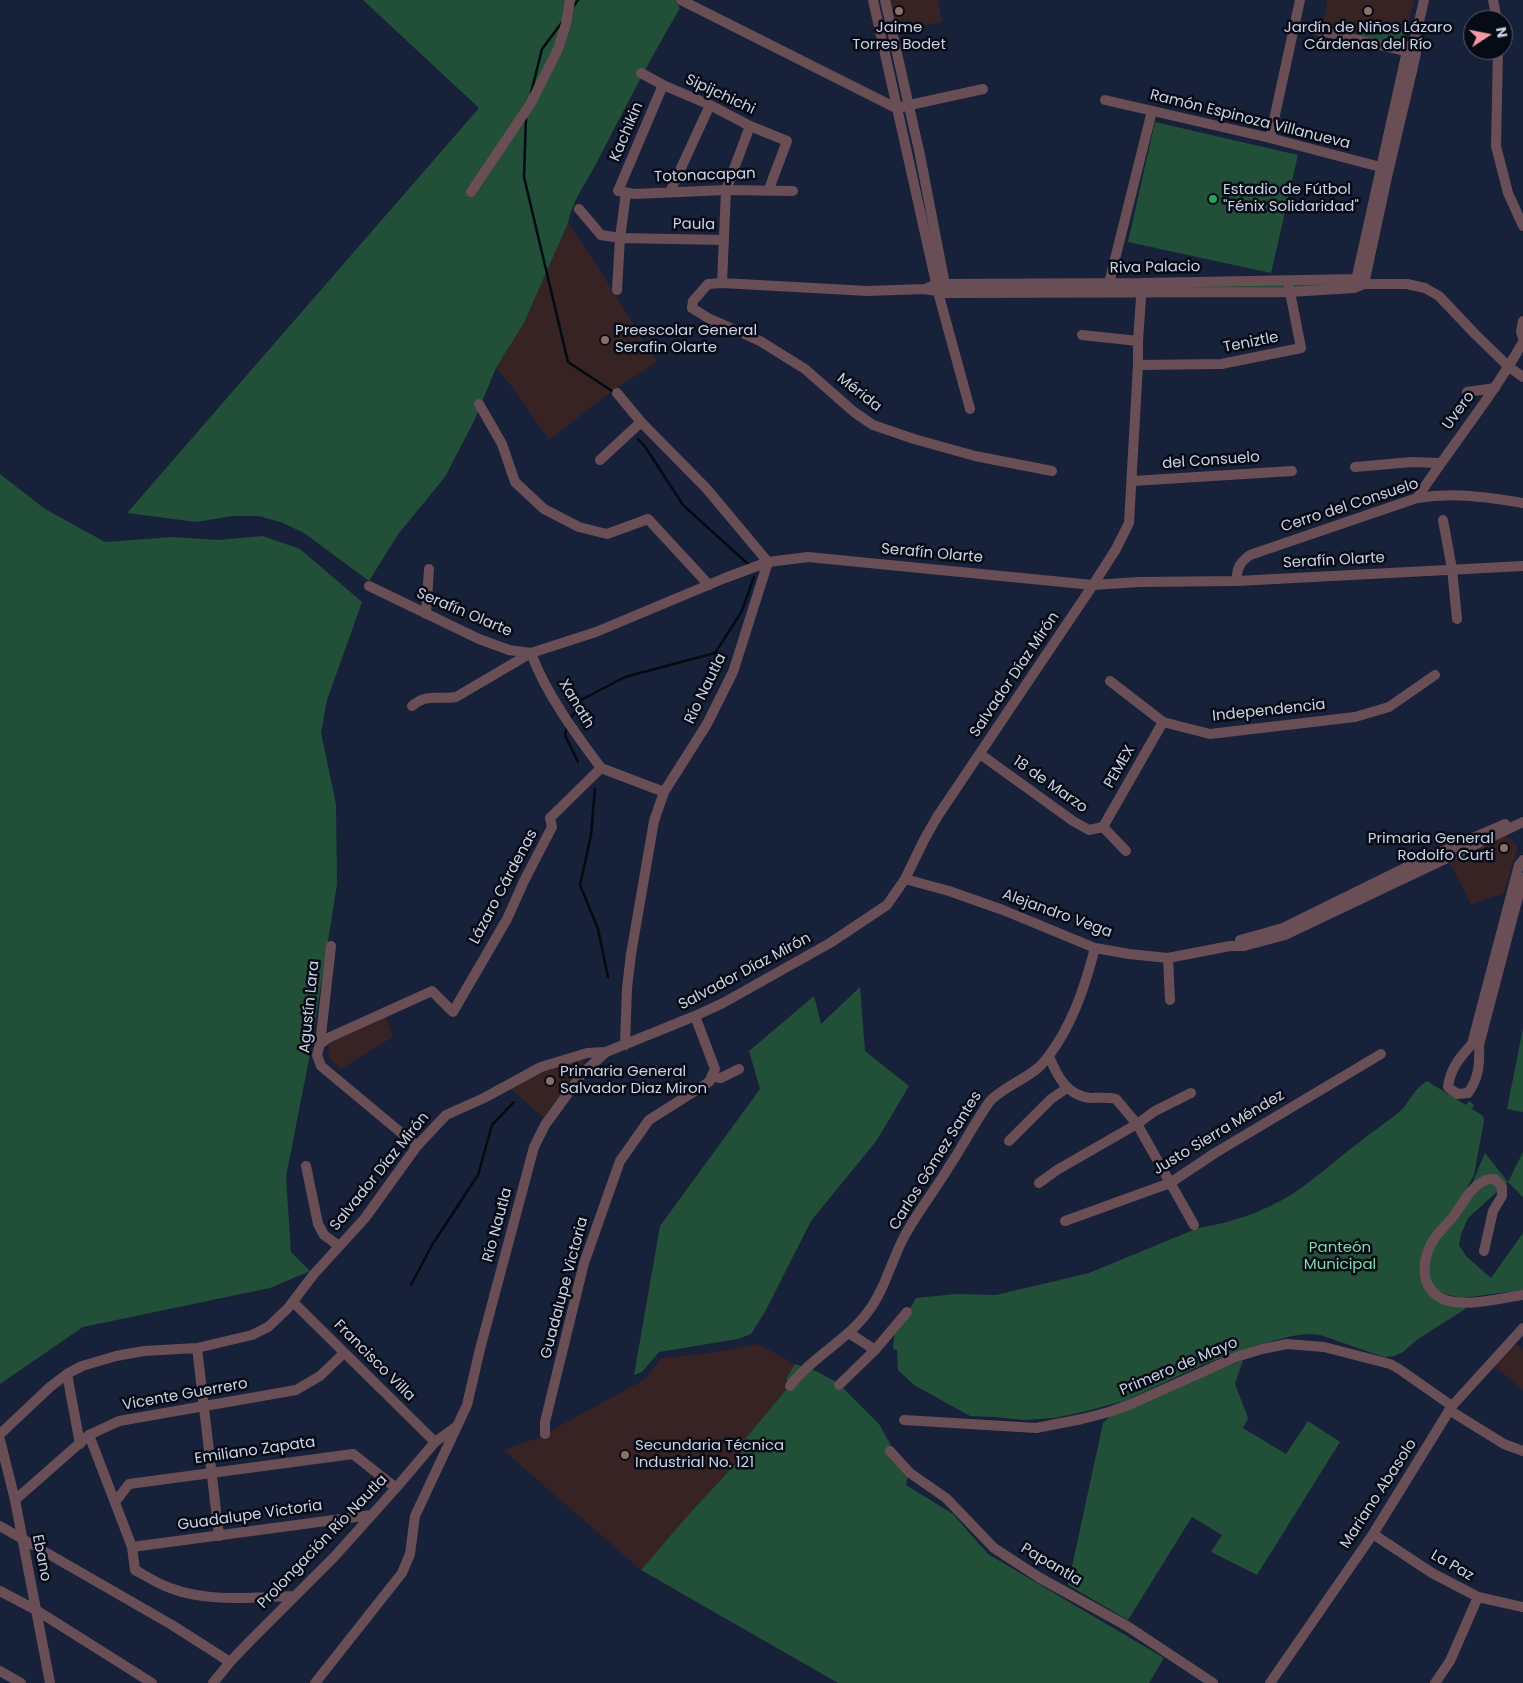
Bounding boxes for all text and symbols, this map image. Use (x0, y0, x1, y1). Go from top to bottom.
marker: Jaime Torres Bodet (893, 5, 905, 17)
marker: Jardín de Niños Lázaro Cárdenas del Río (1362, 5, 1374, 17)
north arrow (1463, 10, 1513, 60)
place label: Jaime Torres Bodet (852, 19, 946, 54)
place label: Jardín de Niños Lázaro Cárdenas del Río (1284, 19, 1452, 54)
text: N (1491, 25, 1513, 39)
street label: Sipijchichi (682, 71, 758, 119)
street label: Ramón Espinoza Villanueva (1148, 86, 1352, 154)
street label: Kachikin (606, 100, 648, 164)
street label: Totonacapan (654, 165, 756, 187)
place label: Estadio de Fútbol "Fénix Solidaridad" (1223, 181, 1359, 216)
marker: Estadio de Fútbol "Fénix Solidaridad" (1207, 193, 1219, 205)
street label: Paula (673, 216, 715, 234)
street label: Riva Palacio (1110, 258, 1200, 278)
place label: Preescolar General Serafin Olarte (615, 322, 757, 357)
street label: Teniztle (1222, 329, 1280, 357)
marker: Preescolar General Serafin Olarte (599, 334, 611, 346)
street label: Mérida (833, 370, 885, 416)
street label: Uvero (1439, 388, 1479, 434)
street label: del Consuelo (1162, 449, 1260, 473)
street label: Cerro del Consuelo (1279, 475, 1421, 537)
street label: Serafín Olarte (880, 541, 984, 567)
street label: Serafín Olarte (1283, 549, 1385, 573)
street label: Serafín Olarte (414, 585, 514, 641)
street label: Salvador Díaz Mirón (966, 609, 1064, 741)
street label: Río Nautla (681, 651, 731, 727)
street label: Xanath (554, 676, 598, 732)
street label: Independencia (1211, 696, 1327, 726)
street label: PEMEX (1101, 742, 1139, 792)
street label: 18 de Marzo (1009, 753, 1091, 817)
street label: Lázaro Cárdenas (466, 827, 542, 947)
place label: Primaria General Rodolfo Curti (1368, 830, 1494, 865)
marker: Primaria General Rodolfo Curti (1498, 842, 1510, 854)
street label: Alejandro Vega (1000, 886, 1114, 942)
street label: Salvador Díaz Mirón (676, 930, 814, 1014)
street label: Agustín Lara (296, 960, 324, 1054)
place label: Primaria General Salvador Diaz Miron (560, 1063, 707, 1098)
marker: Primaria General Salvador Diaz Miron (544, 1075, 556, 1087)
street label: Justo Sierra Méndez (1150, 1087, 1288, 1179)
street label: Carlos Gómez Santes (886, 1088, 986, 1234)
street label: Salvador Díaz Mirón (327, 1109, 433, 1235)
street label: Río Nautla (479, 1186, 517, 1264)
street label: Guadalupe Victoria (537, 1215, 593, 1361)
park label: Panteón Municipal (1304, 1239, 1376, 1274)
street label: Francisco Villa (330, 1317, 418, 1405)
street label: Primero de Mayo (1117, 1334, 1241, 1400)
street label: Vicente Guerrero (121, 1375, 249, 1415)
street label: Emiliano Zapata (193, 1434, 317, 1468)
street label: Mariano Abasolo (1337, 1436, 1421, 1552)
place label: Secundaria Técnica Industrial No. 121 (635, 1437, 784, 1472)
marker: Secundaria Técnica Industrial No. 121 (619, 1449, 631, 1461)
street label: Prolongación Río Nautla (254, 1471, 392, 1613)
street label: Guadalupe Victoria (177, 1497, 323, 1535)
street label: Ebano (28, 1533, 54, 1583)
street label: Papantla (1017, 1540, 1085, 1590)
street label: La Paz (1427, 1547, 1477, 1585)

